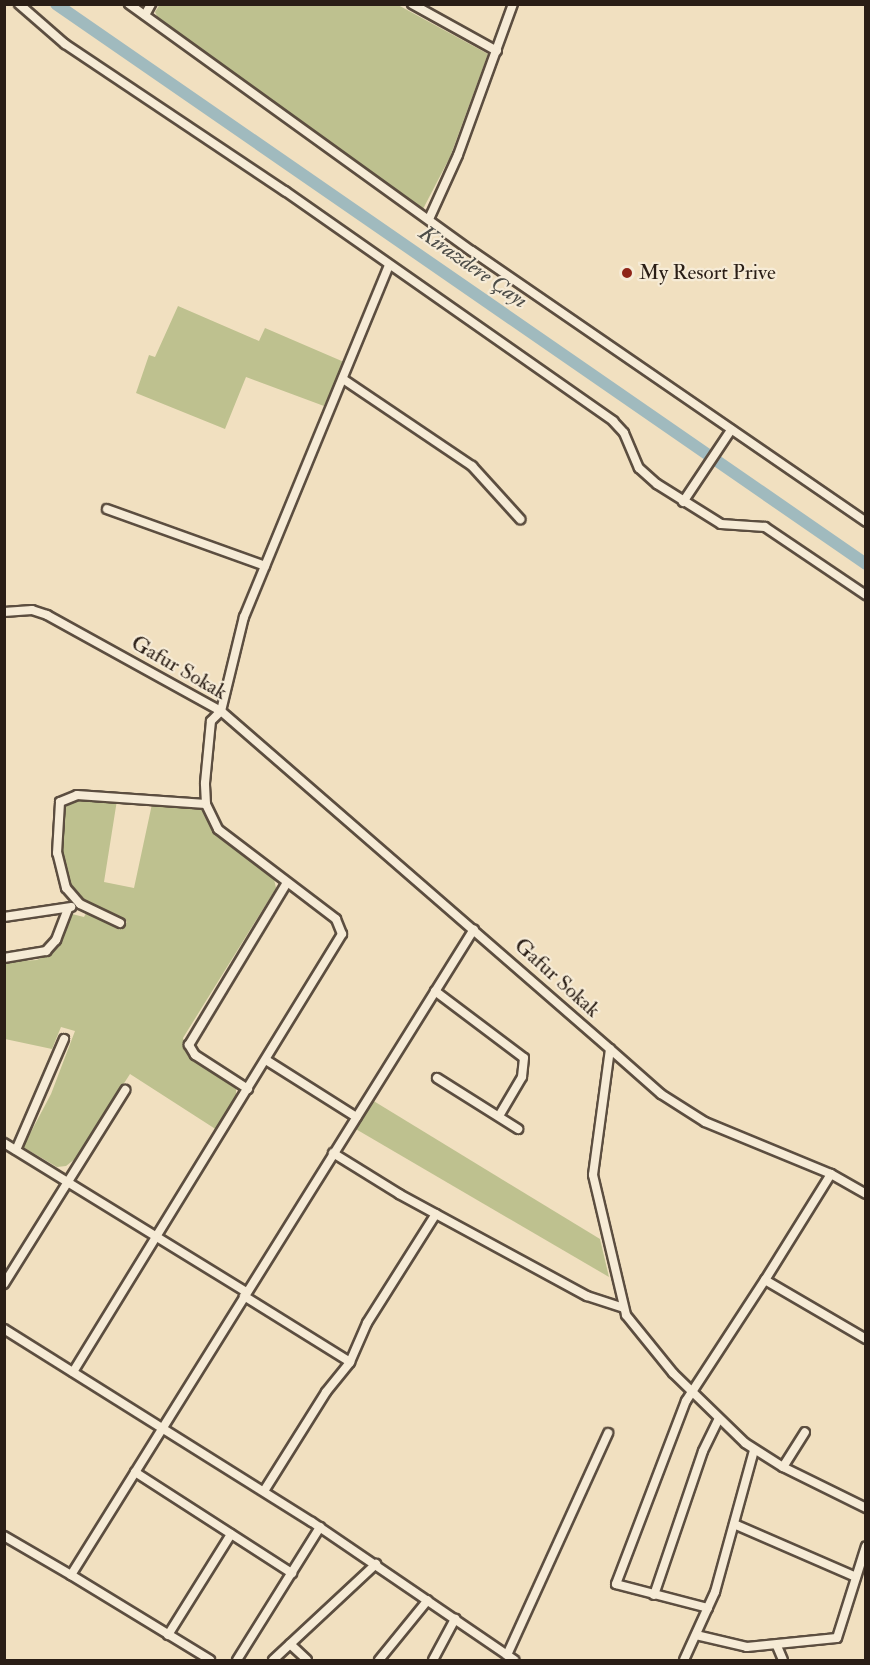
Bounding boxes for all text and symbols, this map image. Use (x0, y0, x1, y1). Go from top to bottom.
water label: Kirazdere Çayı (414, 220, 532, 314)
place label: My Resort Prive (639, 260, 776, 286)
marker: My Resort Prive (620, 266, 634, 280)
street label: Gafur Sokak (127, 630, 231, 706)
street label: Gafur Sokak (509, 933, 605, 1023)

